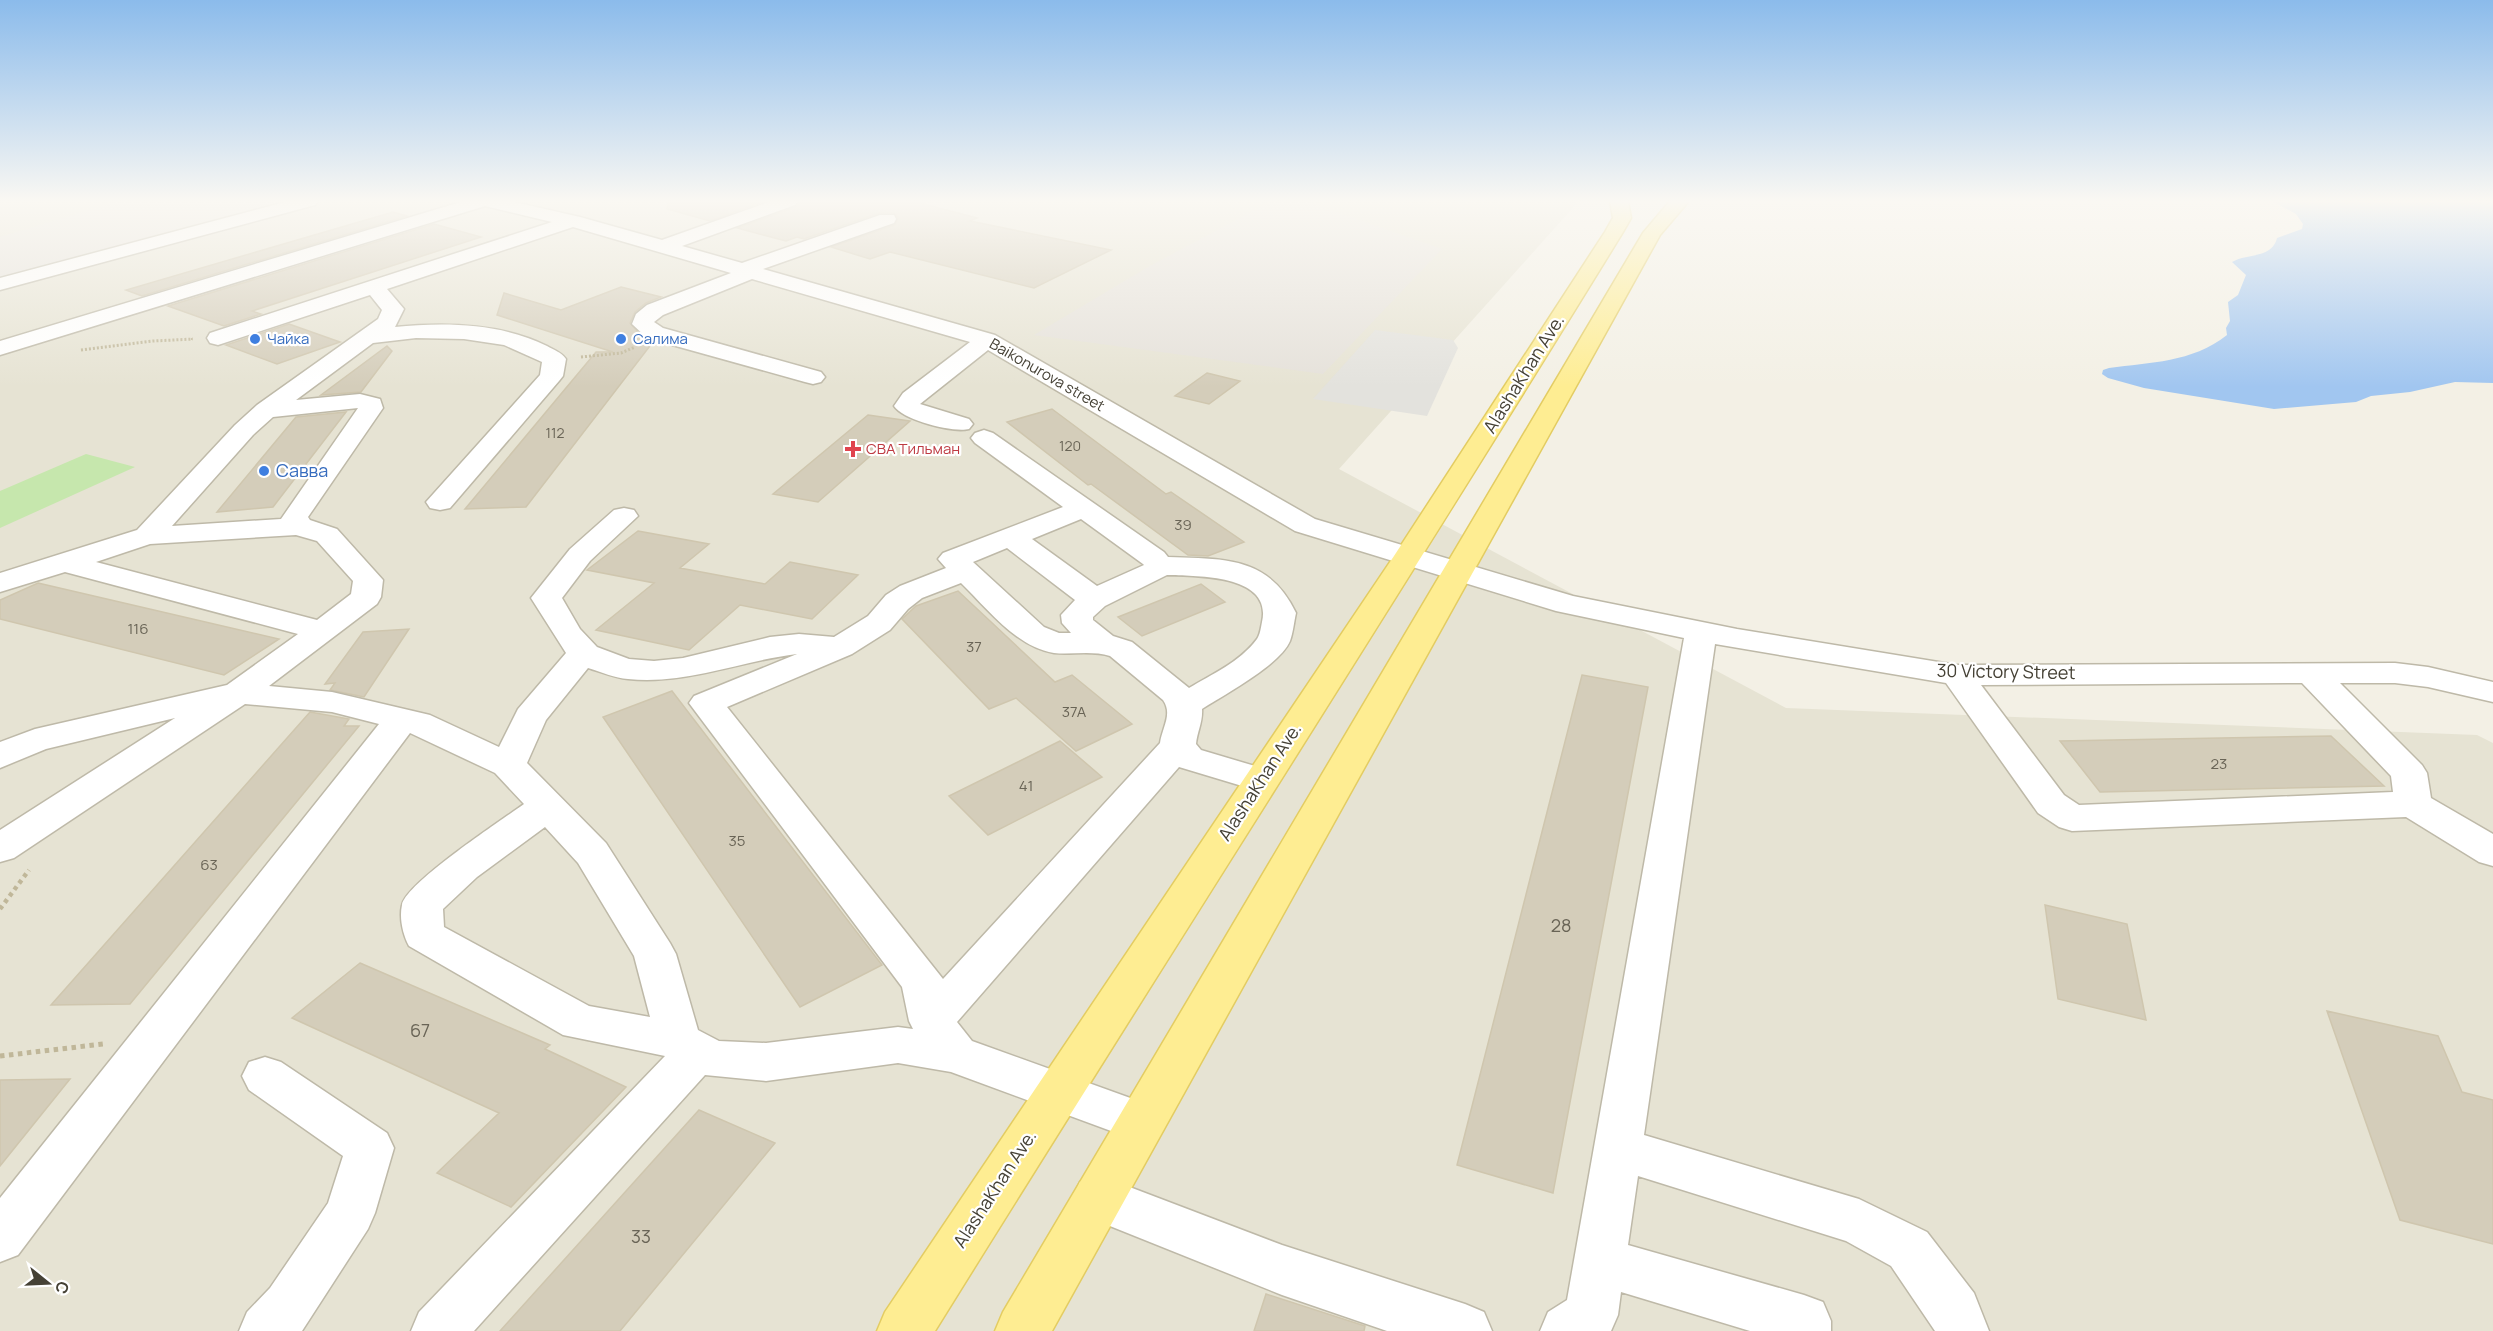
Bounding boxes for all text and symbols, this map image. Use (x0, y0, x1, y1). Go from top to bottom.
street label: AlashaKhan Ave. (1477, 310, 1569, 437)
place label: Чайка (267, 328, 309, 349)
place label: Салима (633, 328, 688, 349)
marker: Чайка (248, 332, 262, 346)
marker: Салима (614, 332, 628, 346)
street label: Baikonurova street (986, 333, 1109, 416)
house number: 112 (546, 423, 564, 442)
house number: 120 (1059, 436, 1081, 455)
place label: СВА Тильман (866, 438, 960, 459)
marker: СВА Тильман (844, 440, 862, 458)
place label: Савва (276, 458, 328, 482)
marker: Савва (257, 464, 271, 478)
house number: 39 (1174, 514, 1192, 535)
house number: 116 (127, 618, 149, 639)
house number: 37 (966, 636, 982, 657)
street label: 30 Victory Street (1936, 658, 2076, 684)
house number: 37А (1062, 701, 1087, 722)
street label: AlashaKhan Ave. (1212, 718, 1306, 845)
house number: 23 (2211, 753, 2227, 774)
house number: 41 (1019, 775, 1033, 796)
house number: 35 (729, 830, 745, 851)
house number: 63 (200, 854, 218, 875)
house number: 28 (1551, 913, 1571, 937)
house number: 67 (410, 1018, 430, 1042)
street label: AlashaKhan Ave. (947, 1125, 1041, 1252)
house number: 33 (631, 1224, 651, 1248)
north arrow (18, 1253, 78, 1313)
text: С (50, 1279, 75, 1297)

